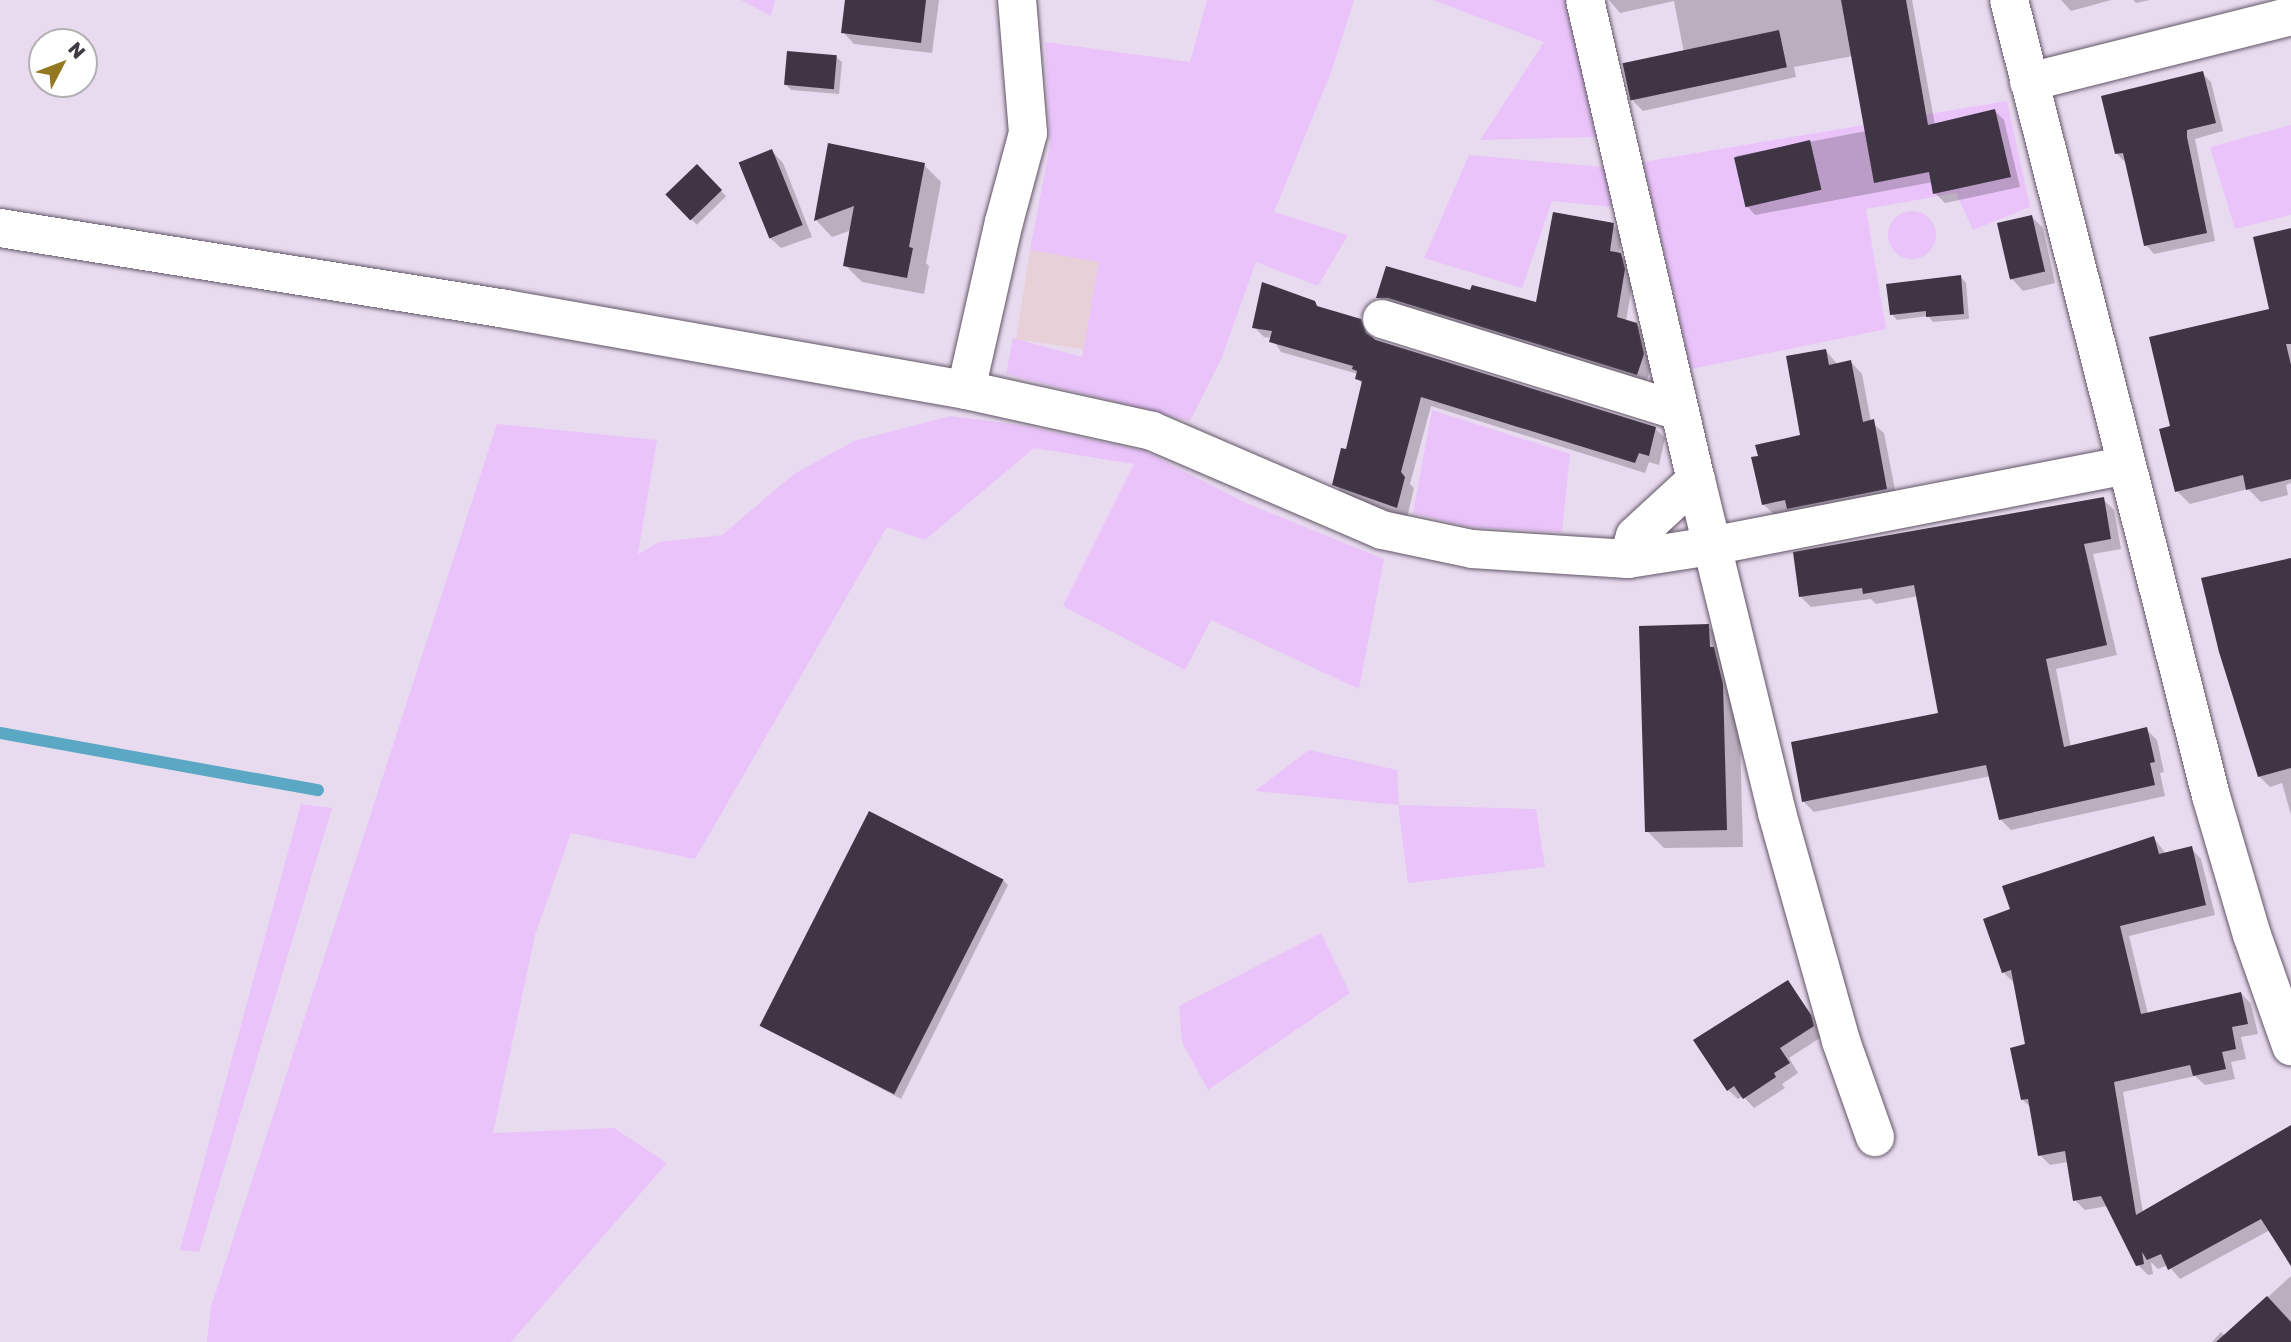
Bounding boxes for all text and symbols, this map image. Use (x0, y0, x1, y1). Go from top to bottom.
north arrow (28, 28, 98, 98)
text: N (64, 37, 91, 63)

